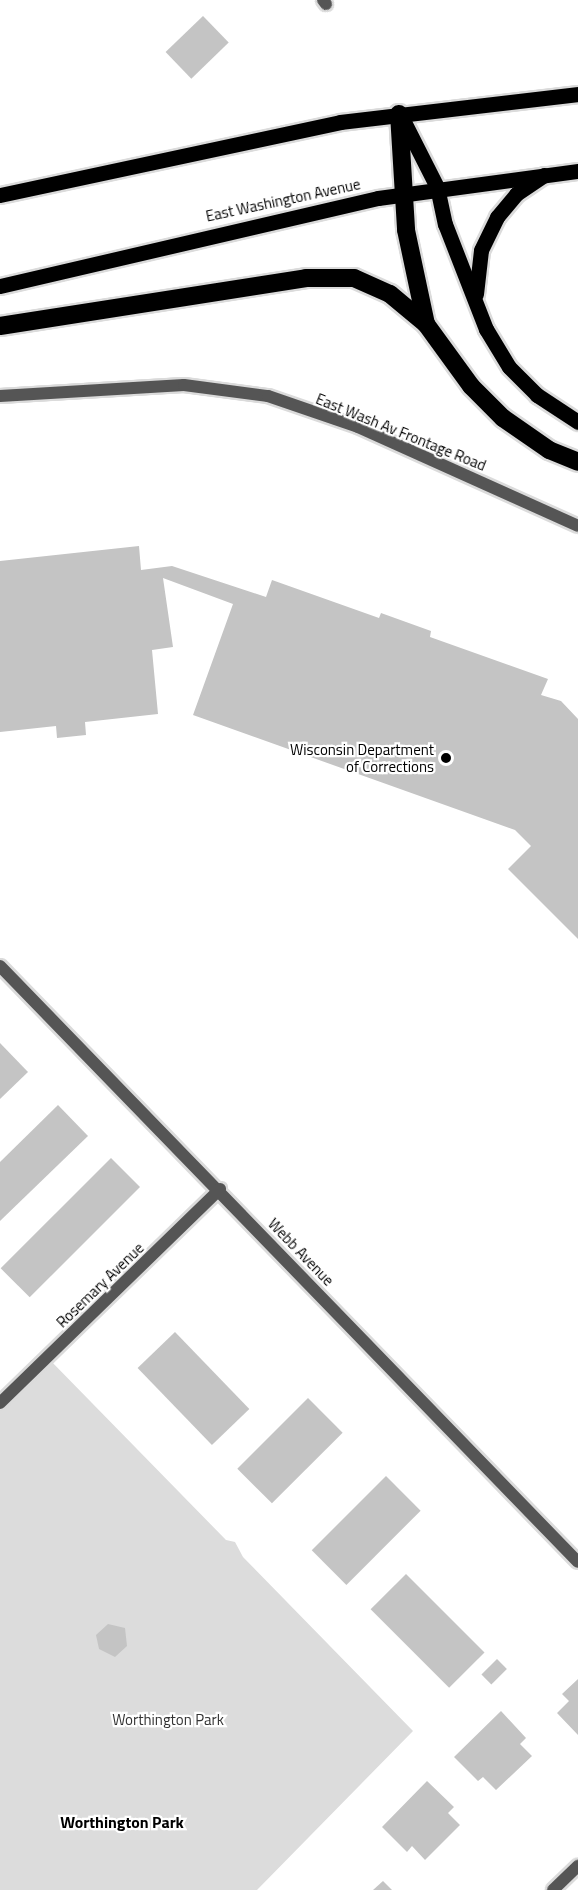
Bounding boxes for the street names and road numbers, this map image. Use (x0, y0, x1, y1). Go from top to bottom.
street label: East Washington Avenue (204, 175, 362, 225)
street label: East Wash Av Frontage Road (313, 390, 489, 474)
street label: Webb Avenue (264, 1215, 338, 1289)
street label: Rosemary Avenue (53, 1239, 147, 1331)

